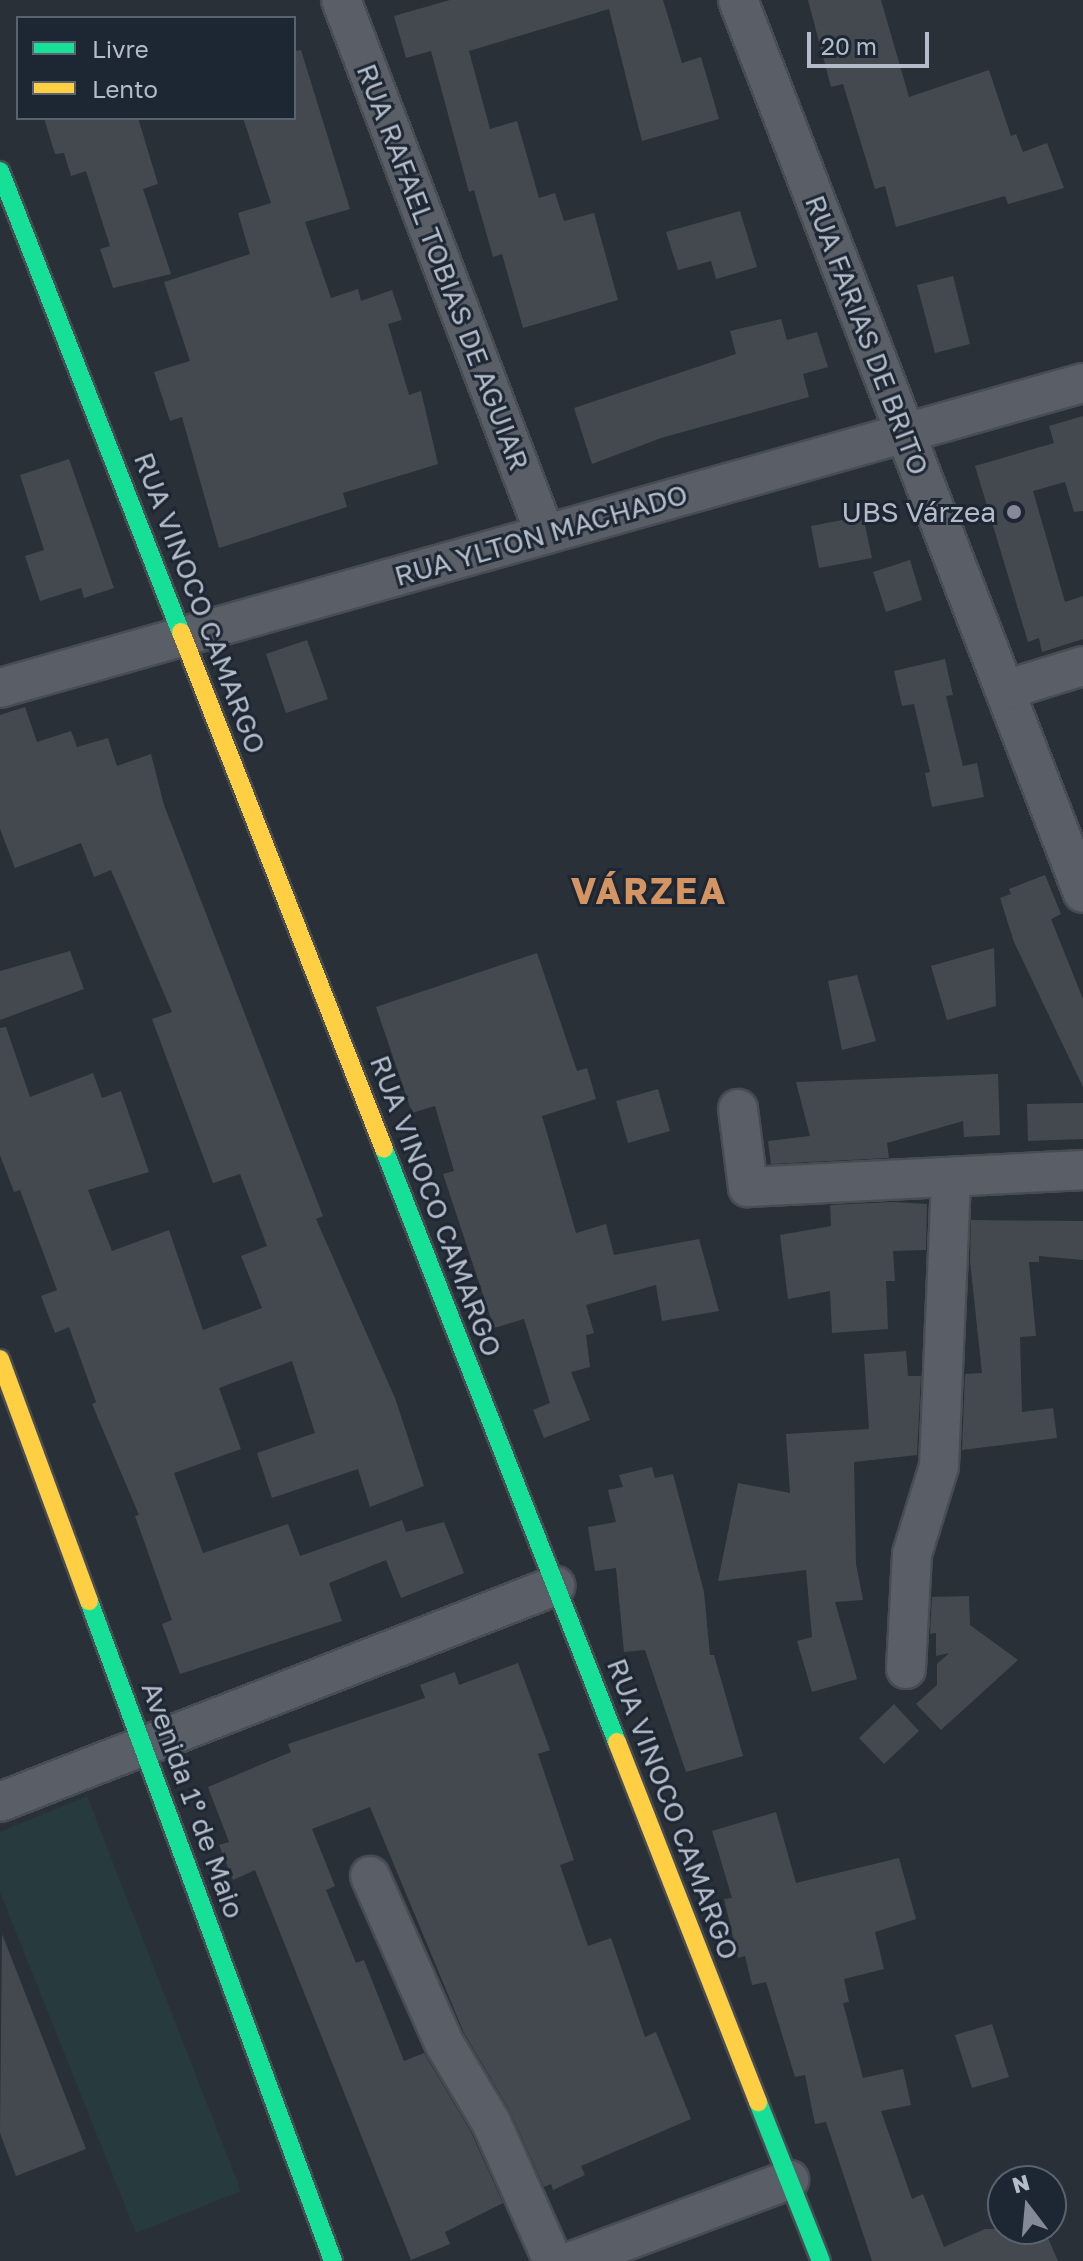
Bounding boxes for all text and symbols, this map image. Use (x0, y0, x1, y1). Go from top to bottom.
legend (16, 16, 296, 120)
scale bar (811, 16, 933, 66)
text: 20 m (821, 31, 877, 60)
text: Livre (92, 34, 149, 63)
street label: RUA RAFAEL TOBIAS DE AGUIAR (350, 59, 536, 475)
text: Lento (92, 74, 158, 103)
street label: RUA FARIAS DE BRITO (798, 190, 936, 480)
street label: RUA VINOCO CAMARGO (127, 448, 273, 758)
street label: RUA YLTON MACHADO (391, 477, 691, 593)
place label: UBS Várzea (841, 495, 996, 529)
marker: UBS Várzea (1003, 501, 1025, 523)
district label: VÁRZEA (571, 869, 727, 913)
street label: RUA VINOCO CAMARGO (363, 1051, 509, 1361)
street label: RUA VINOCO CAMARGO (600, 1654, 746, 1964)
street label: Avenida 1º de Maio (135, 1677, 251, 1923)
north arrow (987, 2165, 1067, 2245)
text: N (1009, 2168, 1033, 2199)

